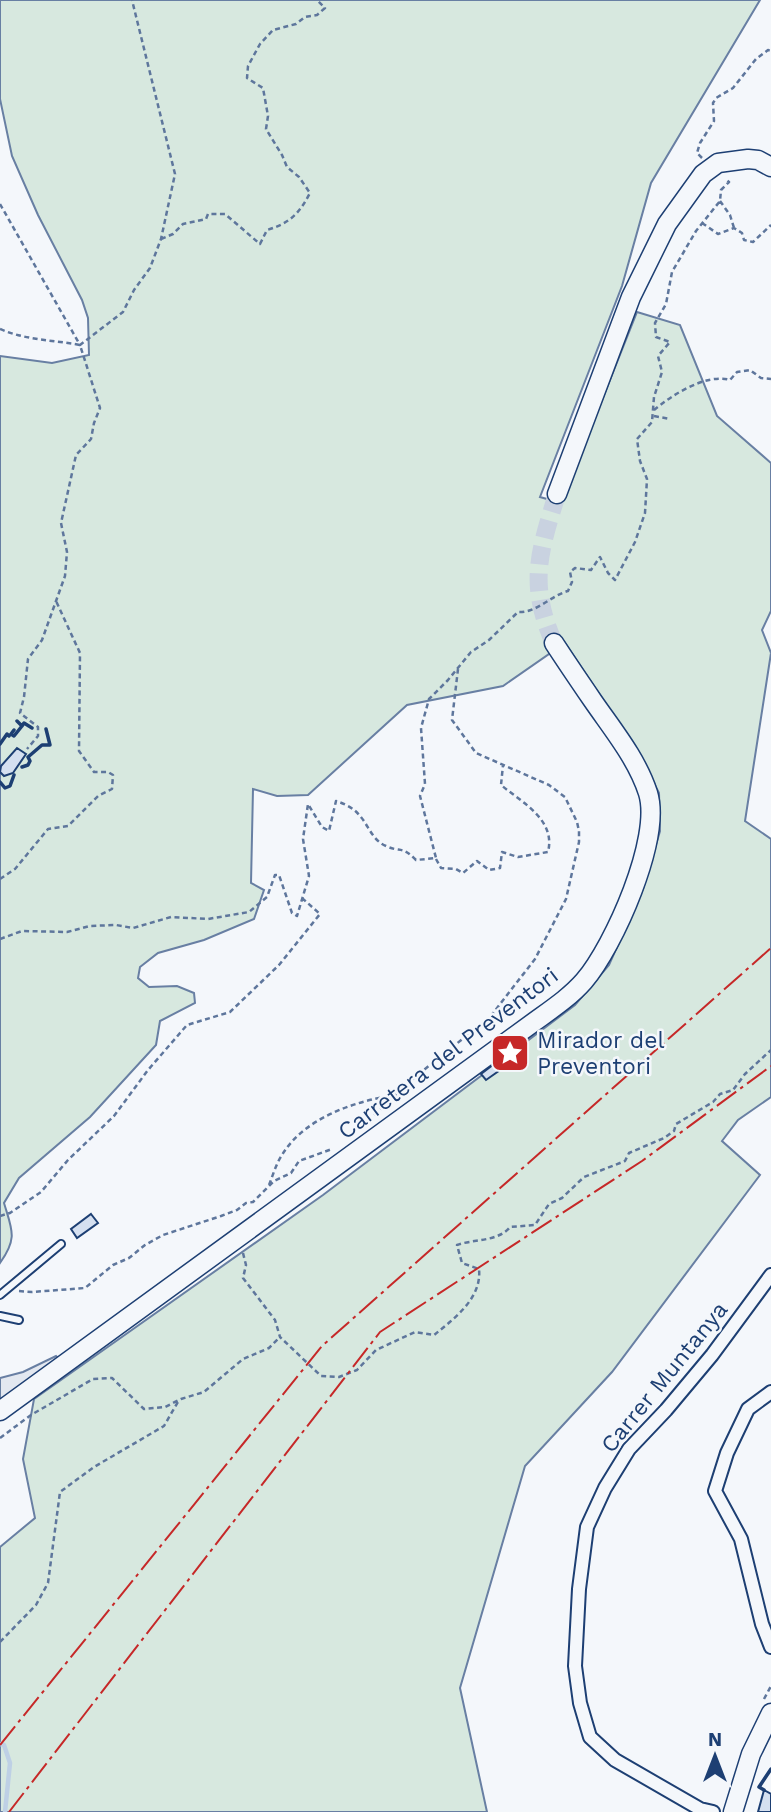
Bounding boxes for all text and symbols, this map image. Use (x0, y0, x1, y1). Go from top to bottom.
street label: Carretera del Preventori (333, 962, 564, 1145)
place label: Mirador del Preventori (537, 1027, 665, 1080)
place icon: Mirador del Preventori (489, 1032, 531, 1074)
street label: Carrer Muntanya (595, 1297, 733, 1458)
north arrow (680, 1721, 750, 1791)
text: N (708, 1728, 722, 1751)

